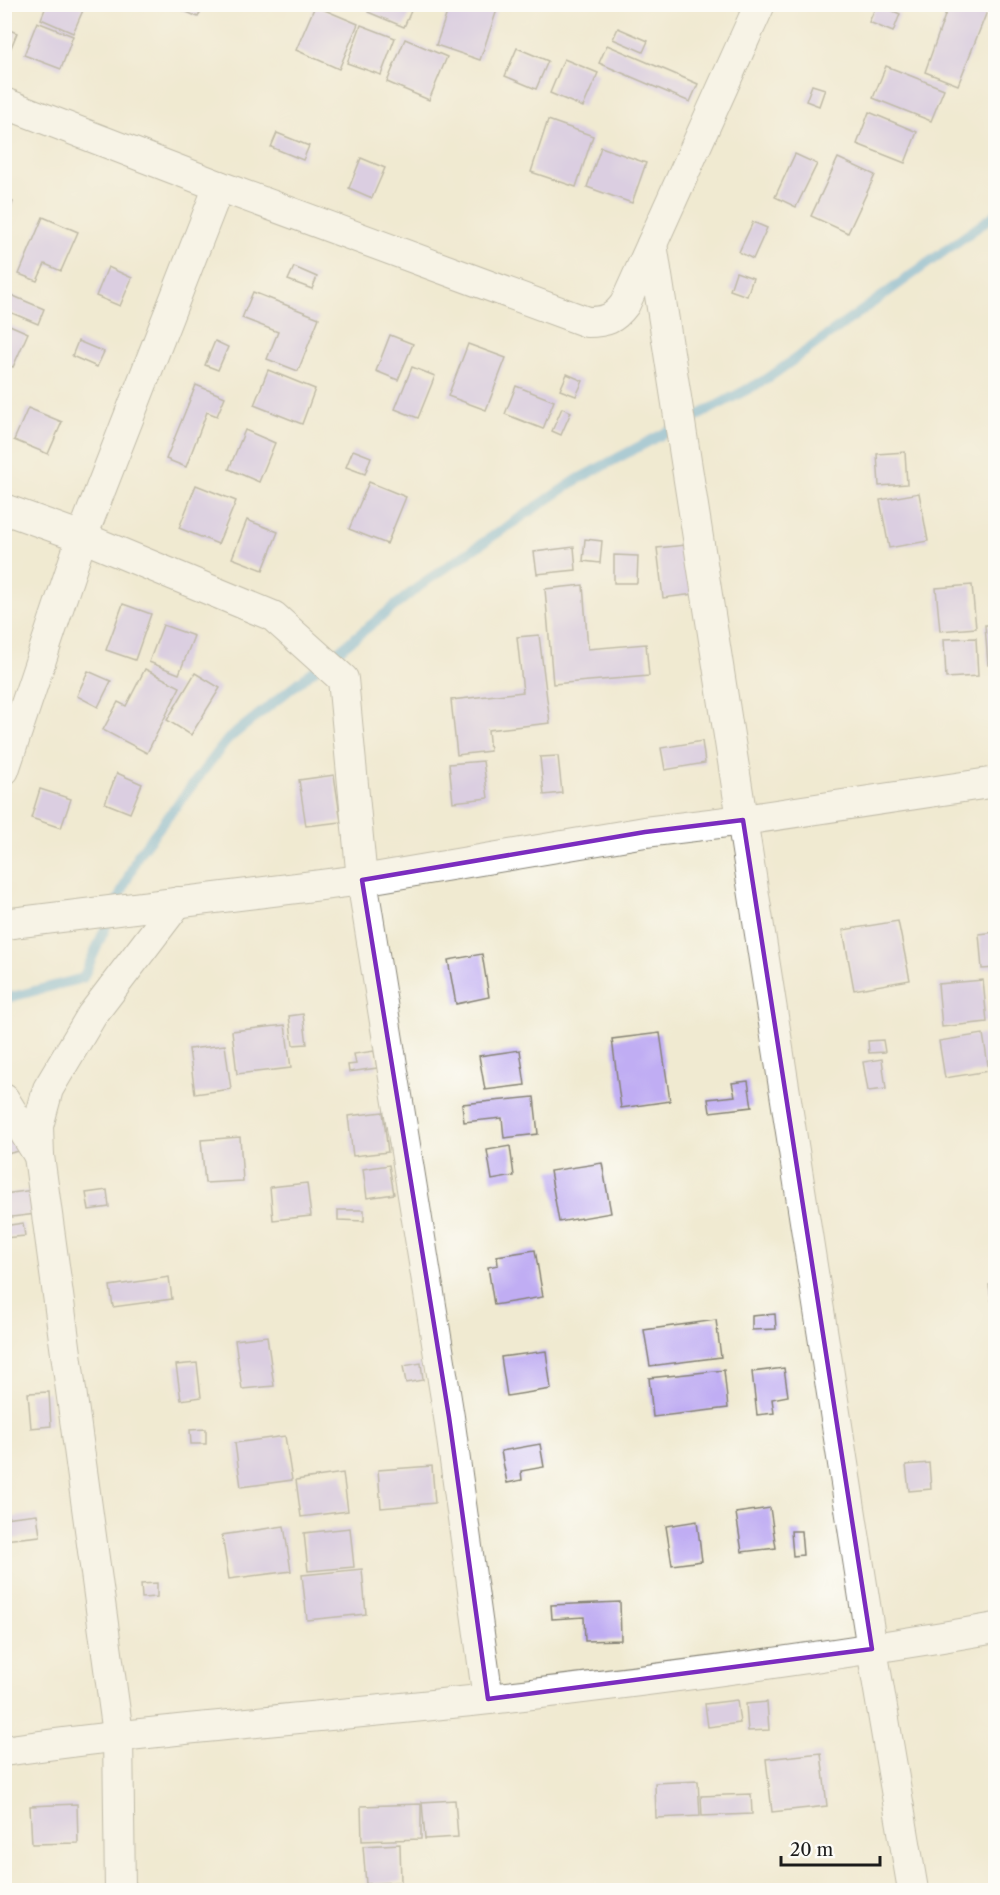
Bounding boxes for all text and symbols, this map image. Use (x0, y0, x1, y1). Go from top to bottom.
scale bar (781, 1829, 880, 1867)
text: 20 m (790, 1839, 834, 1861)

